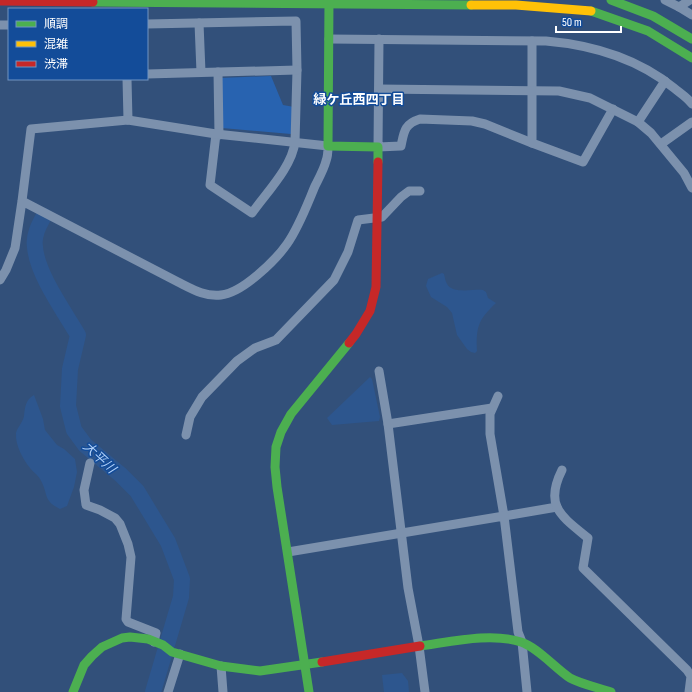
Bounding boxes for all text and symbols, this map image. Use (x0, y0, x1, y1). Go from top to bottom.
legend (8, 8, 148, 80)
scale bar (556, 8, 621, 34)
text: 50 m (562, 15, 582, 30)
text: 順調 (44, 17, 68, 32)
text: 混雑 (44, 37, 68, 52)
text: 渋滞 (44, 57, 68, 72)
district label: 緑ケ丘西四丁目 (312, 92, 405, 108)
water label: 大平川 (80, 439, 120, 478)

